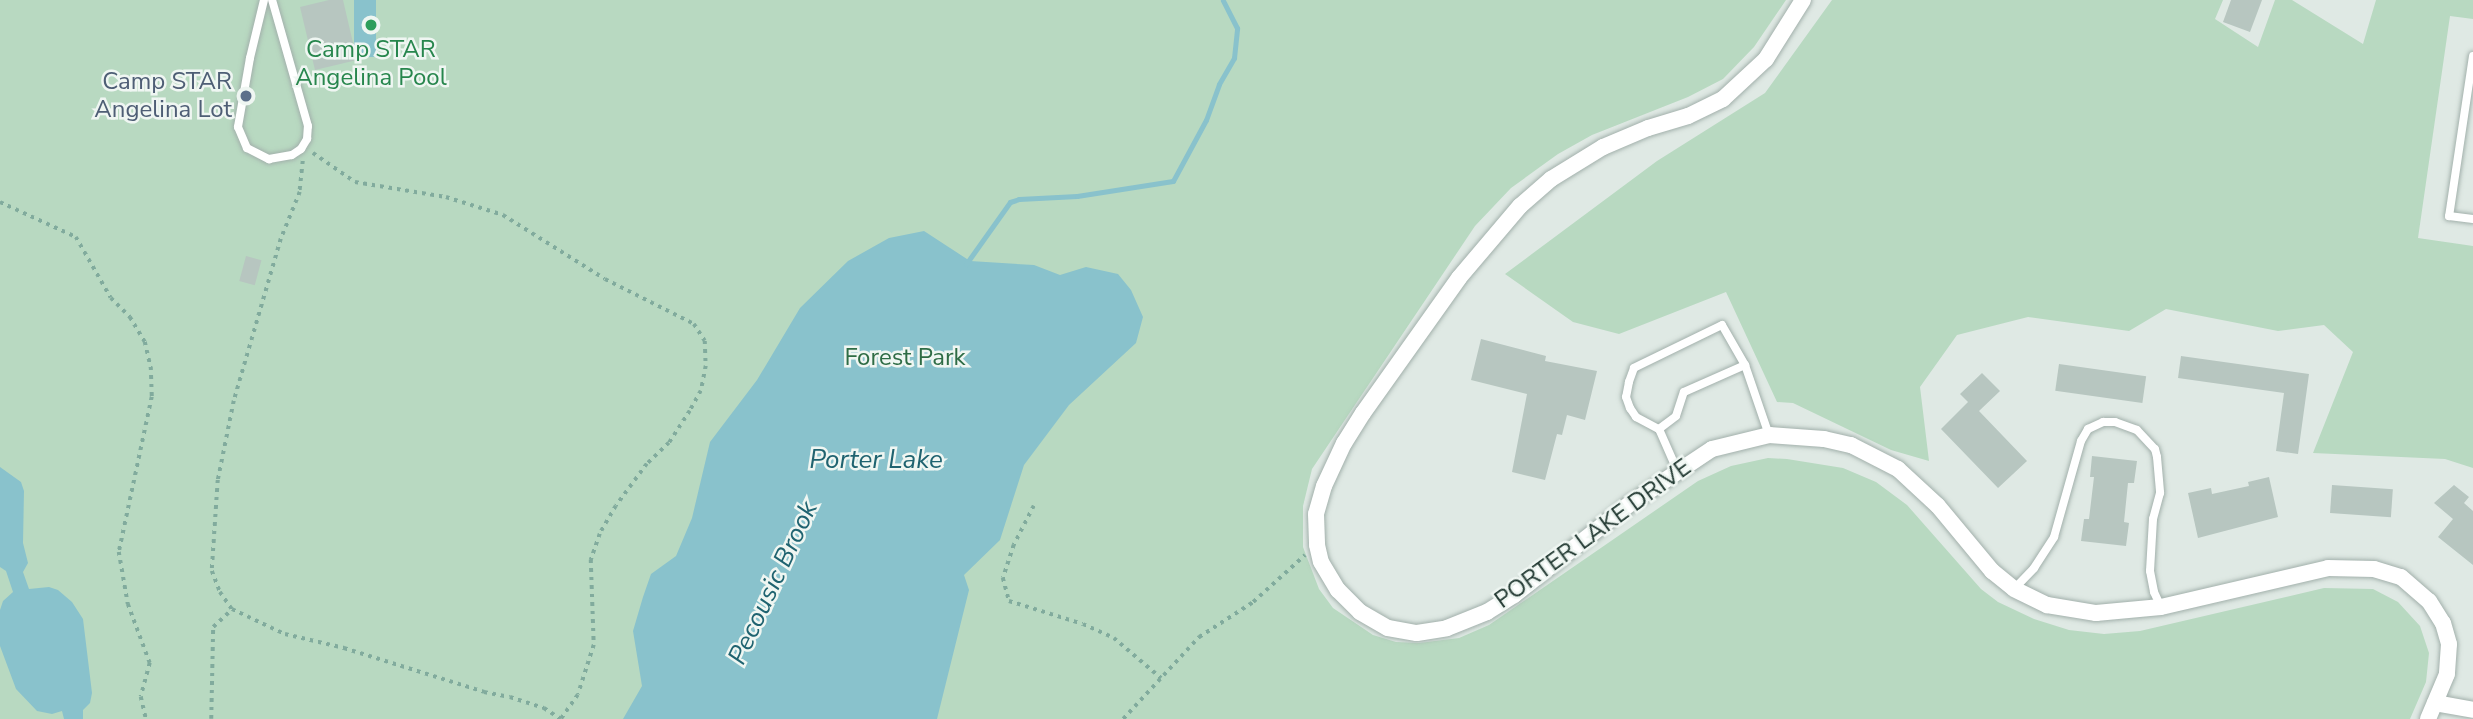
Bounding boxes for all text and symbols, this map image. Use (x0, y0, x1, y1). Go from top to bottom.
marker: Camp STAR Angelina Pool (363, 17, 379, 33)
place label: Camp STAR Angelina Pool (295, 36, 447, 92)
place label: Camp STAR Angelina Lot (94, 68, 232, 124)
marker: Camp STAR Angelina Lot (238, 88, 254, 104)
park label: Forest Park (844, 344, 966, 372)
water label: Porter Lake (809, 444, 943, 476)
street label: PORTER LAKE DRIVE (1489, 453, 1697, 615)
water label: Pecousic Brook (722, 496, 824, 670)

